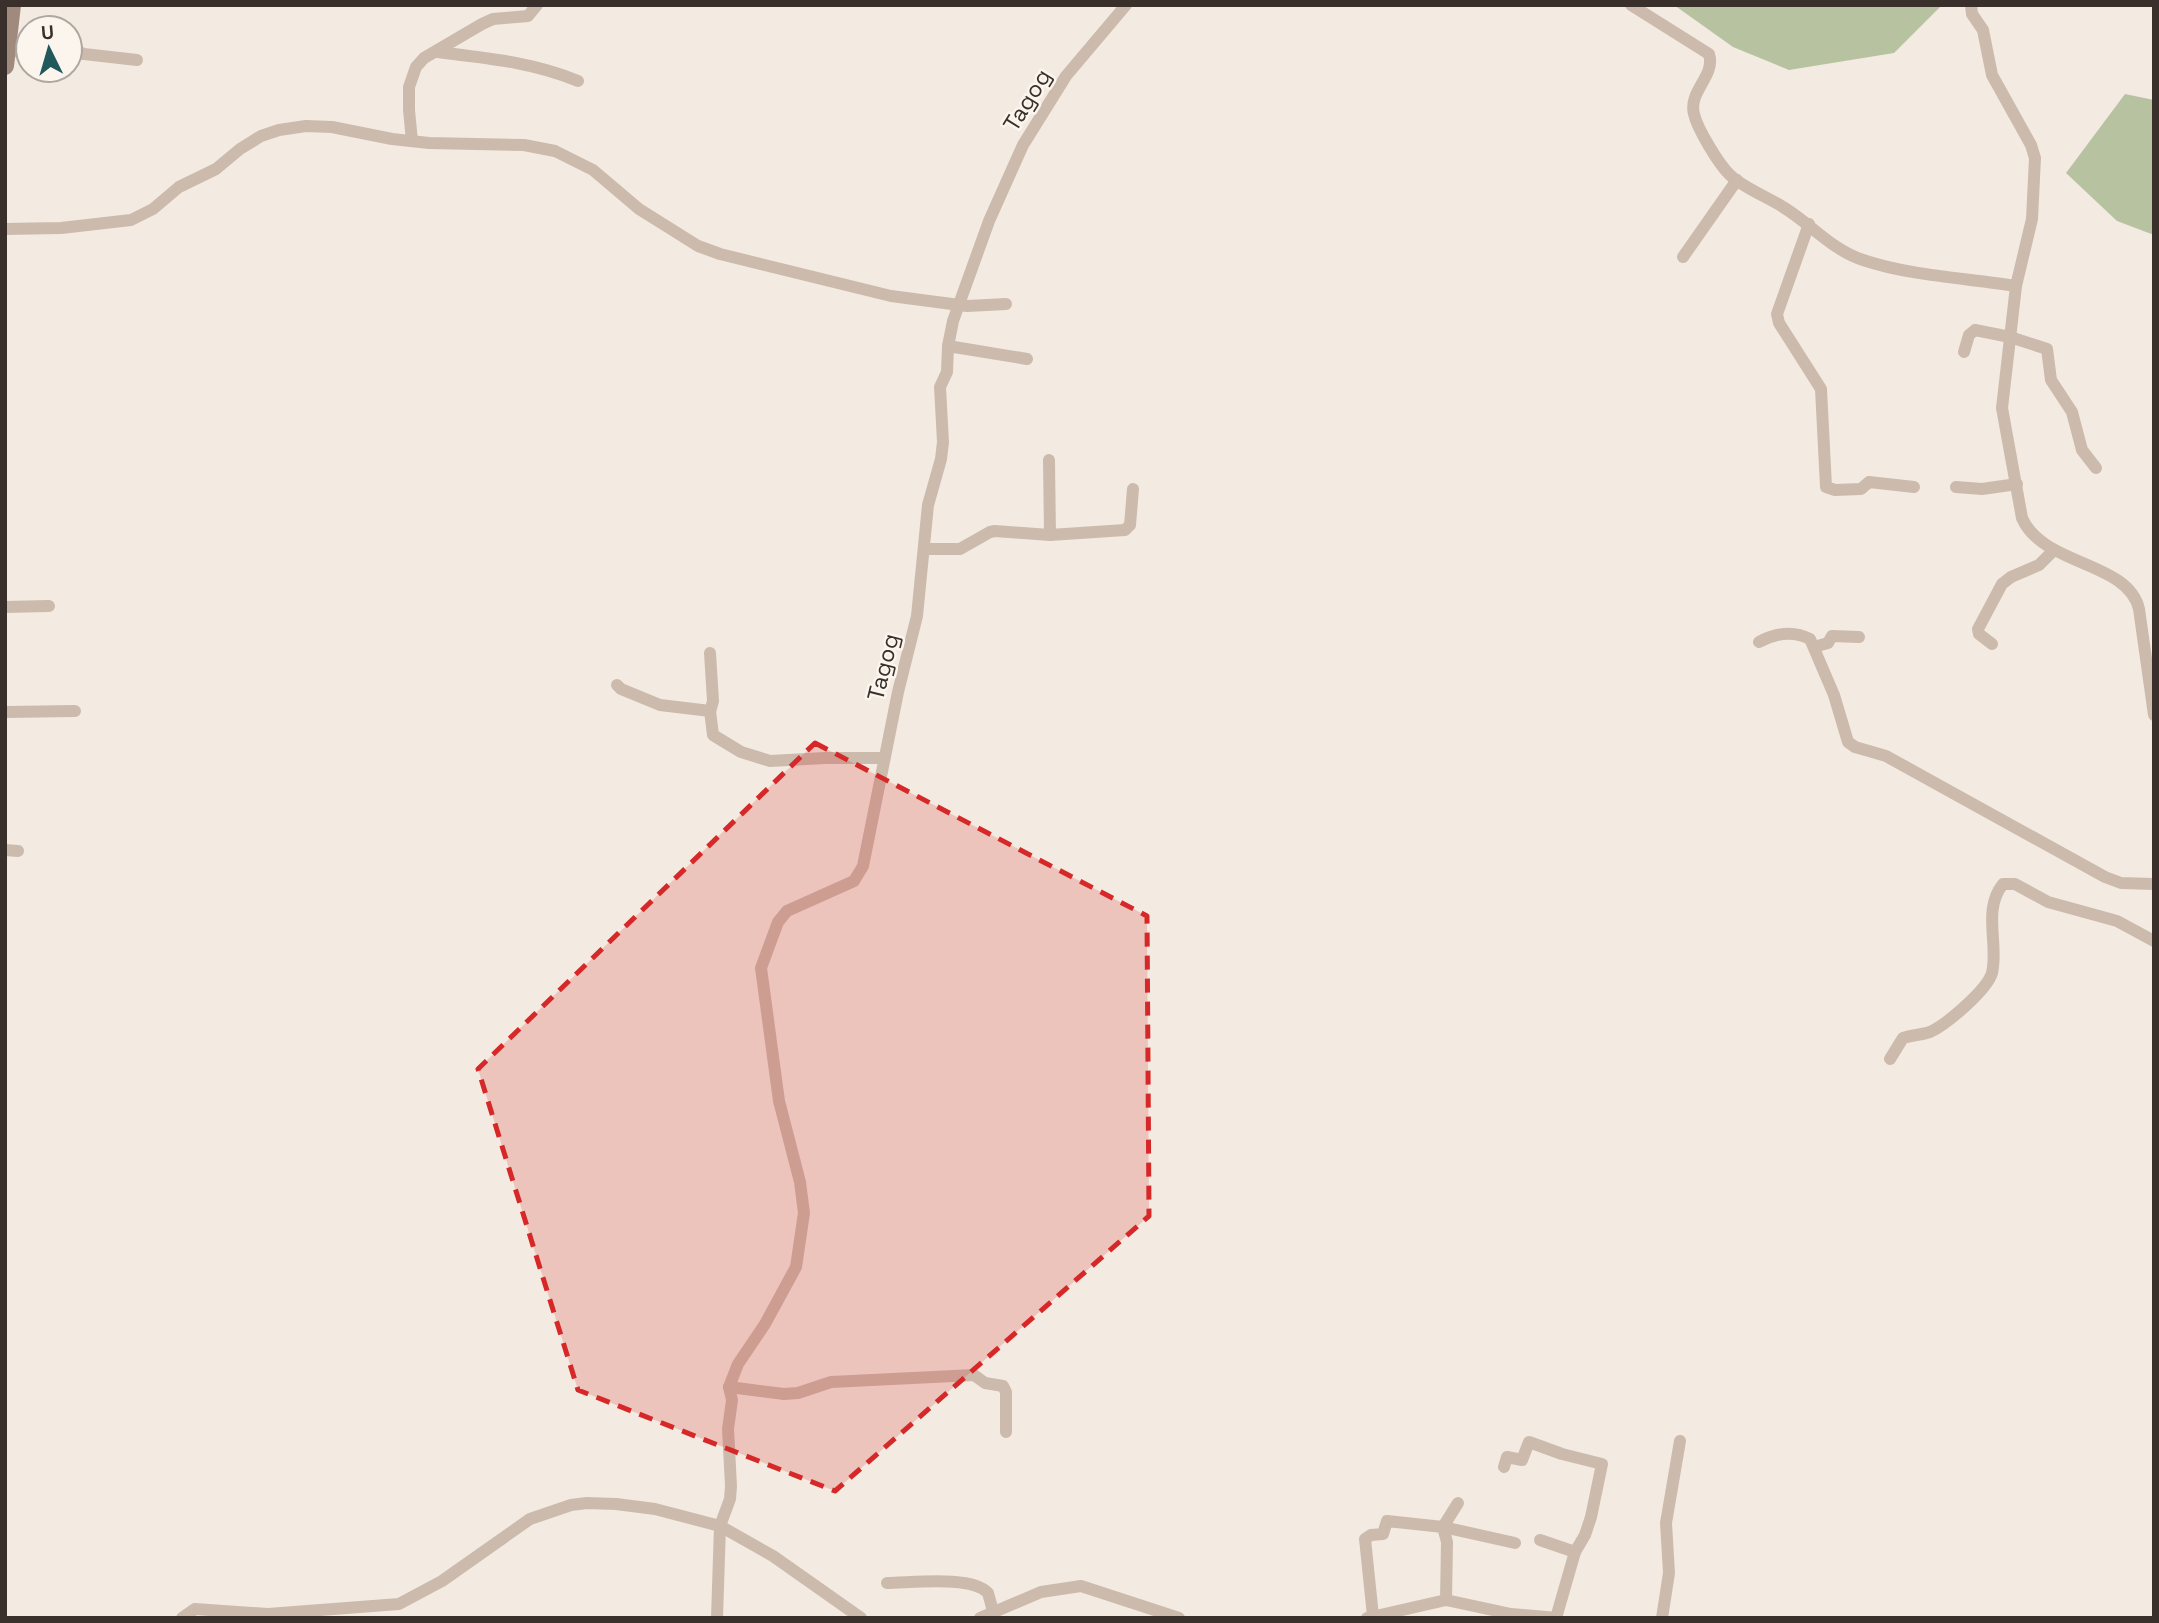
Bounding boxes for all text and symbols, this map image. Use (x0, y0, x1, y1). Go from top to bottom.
north arrow (14, 14, 84, 84)
text: U (40, 20, 55, 46)
street label: Tagog (996, 63, 1058, 137)
street label: Tagog (860, 630, 906, 704)

